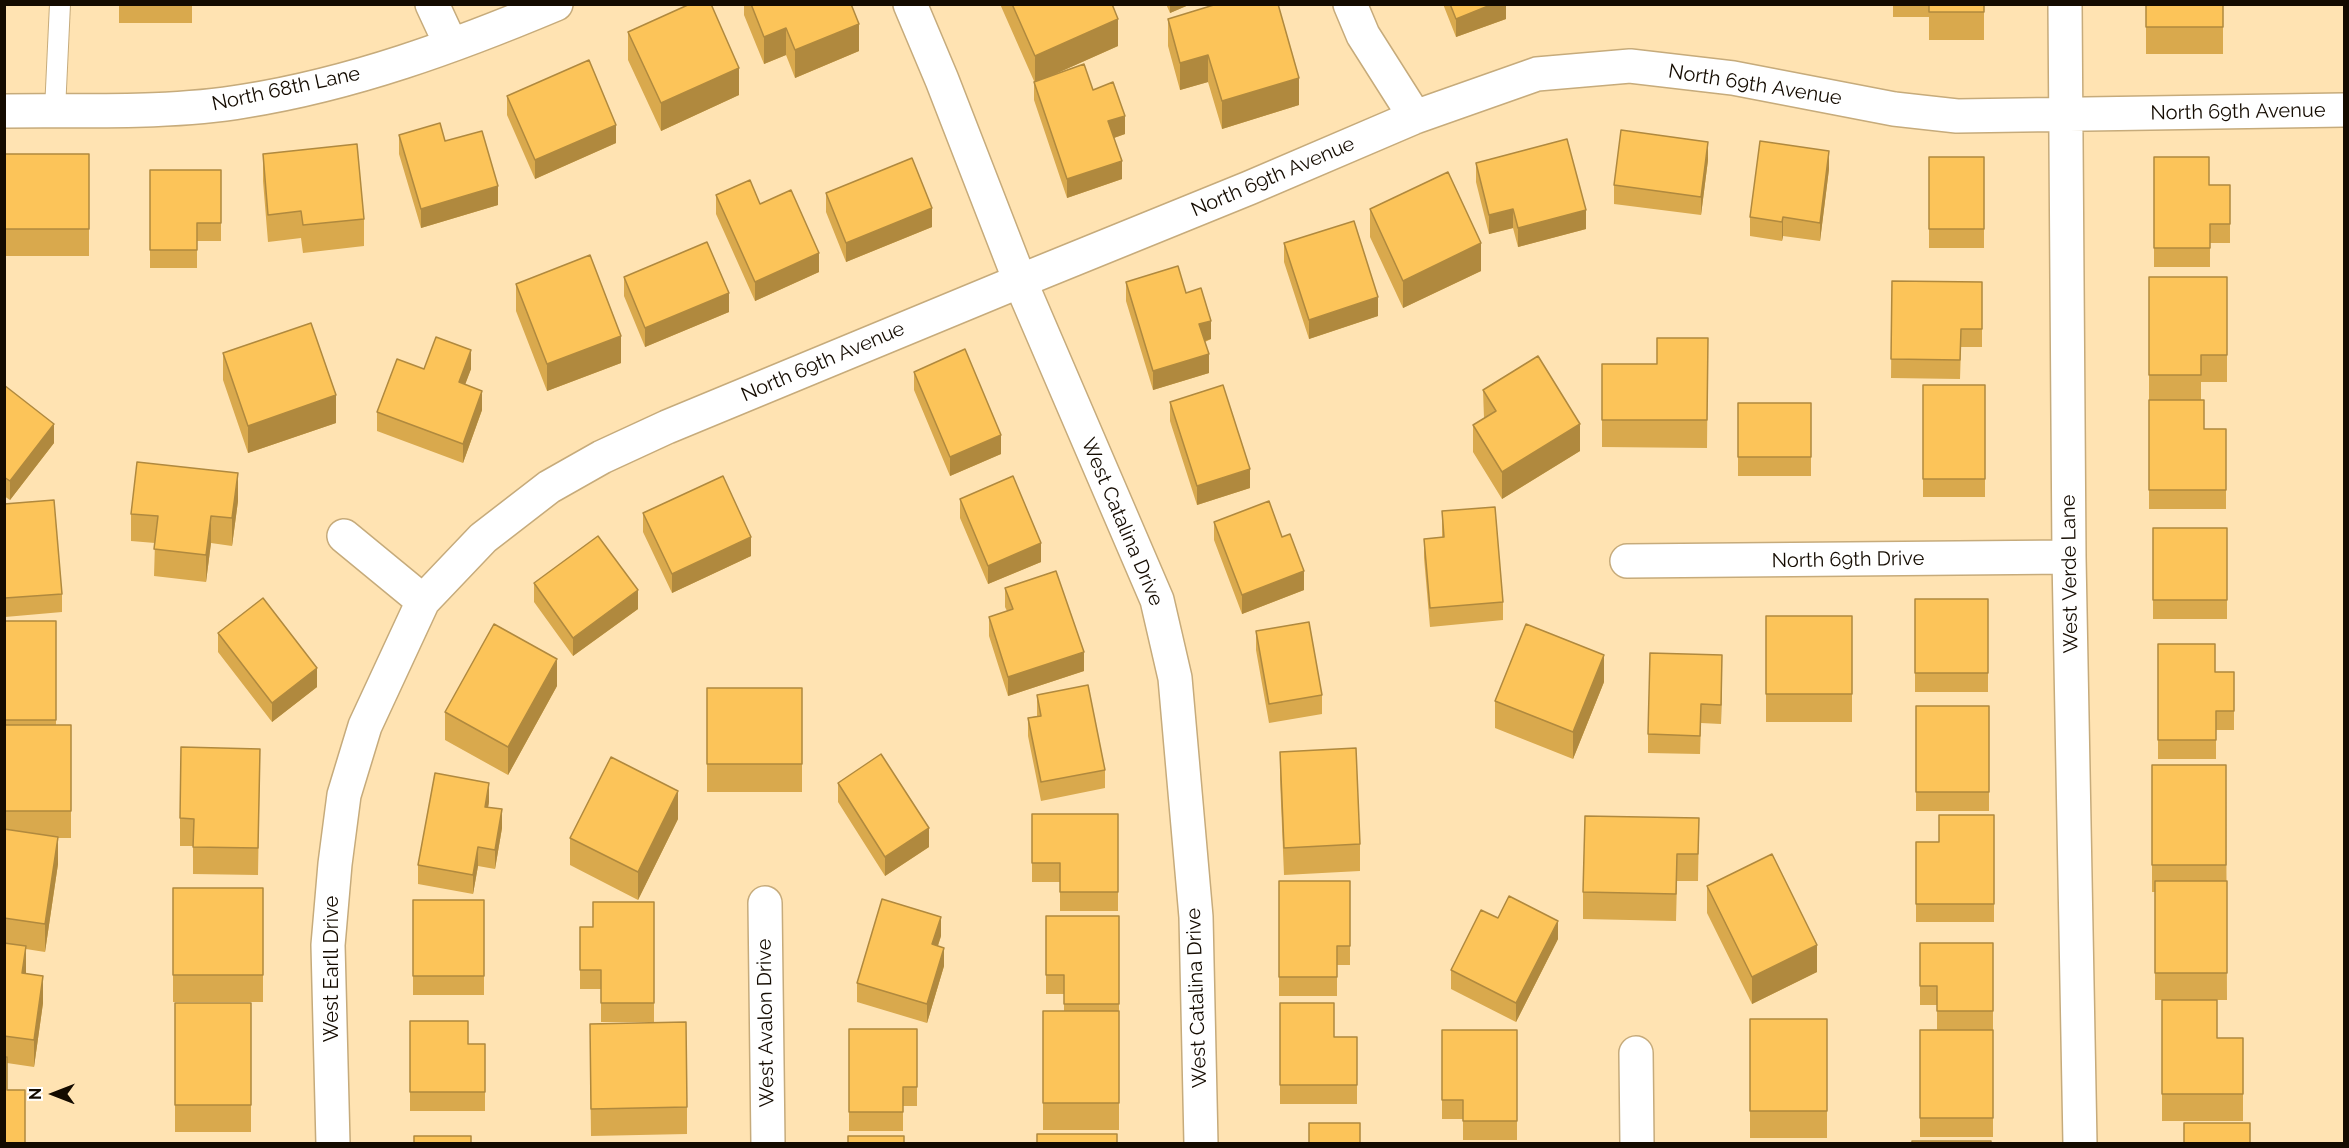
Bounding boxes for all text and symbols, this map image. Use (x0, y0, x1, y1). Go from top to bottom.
street label: North 69th Avenue (1667, 59, 1843, 111)
street label: North 68th Lane (210, 62, 362, 116)
street label: North 69th Avenue (2150, 98, 2326, 126)
street label: North 69th Avenue (1188, 132, 1358, 222)
street label: North 69th Avenue (738, 317, 908, 407)
street label: West Catalina Drive (1076, 434, 1168, 610)
street label: West Verde Lane (2057, 494, 2083, 654)
street label: North 69th Drive (1771, 547, 1925, 573)
street label: West Earll Drive (320, 896, 344, 1042)
street label: West Catalina Drive (1182, 908, 1212, 1088)
street label: West Avalon Drive (753, 938, 779, 1108)
north arrow (24, 1064, 84, 1124)
text: N (26, 1088, 45, 1100)

